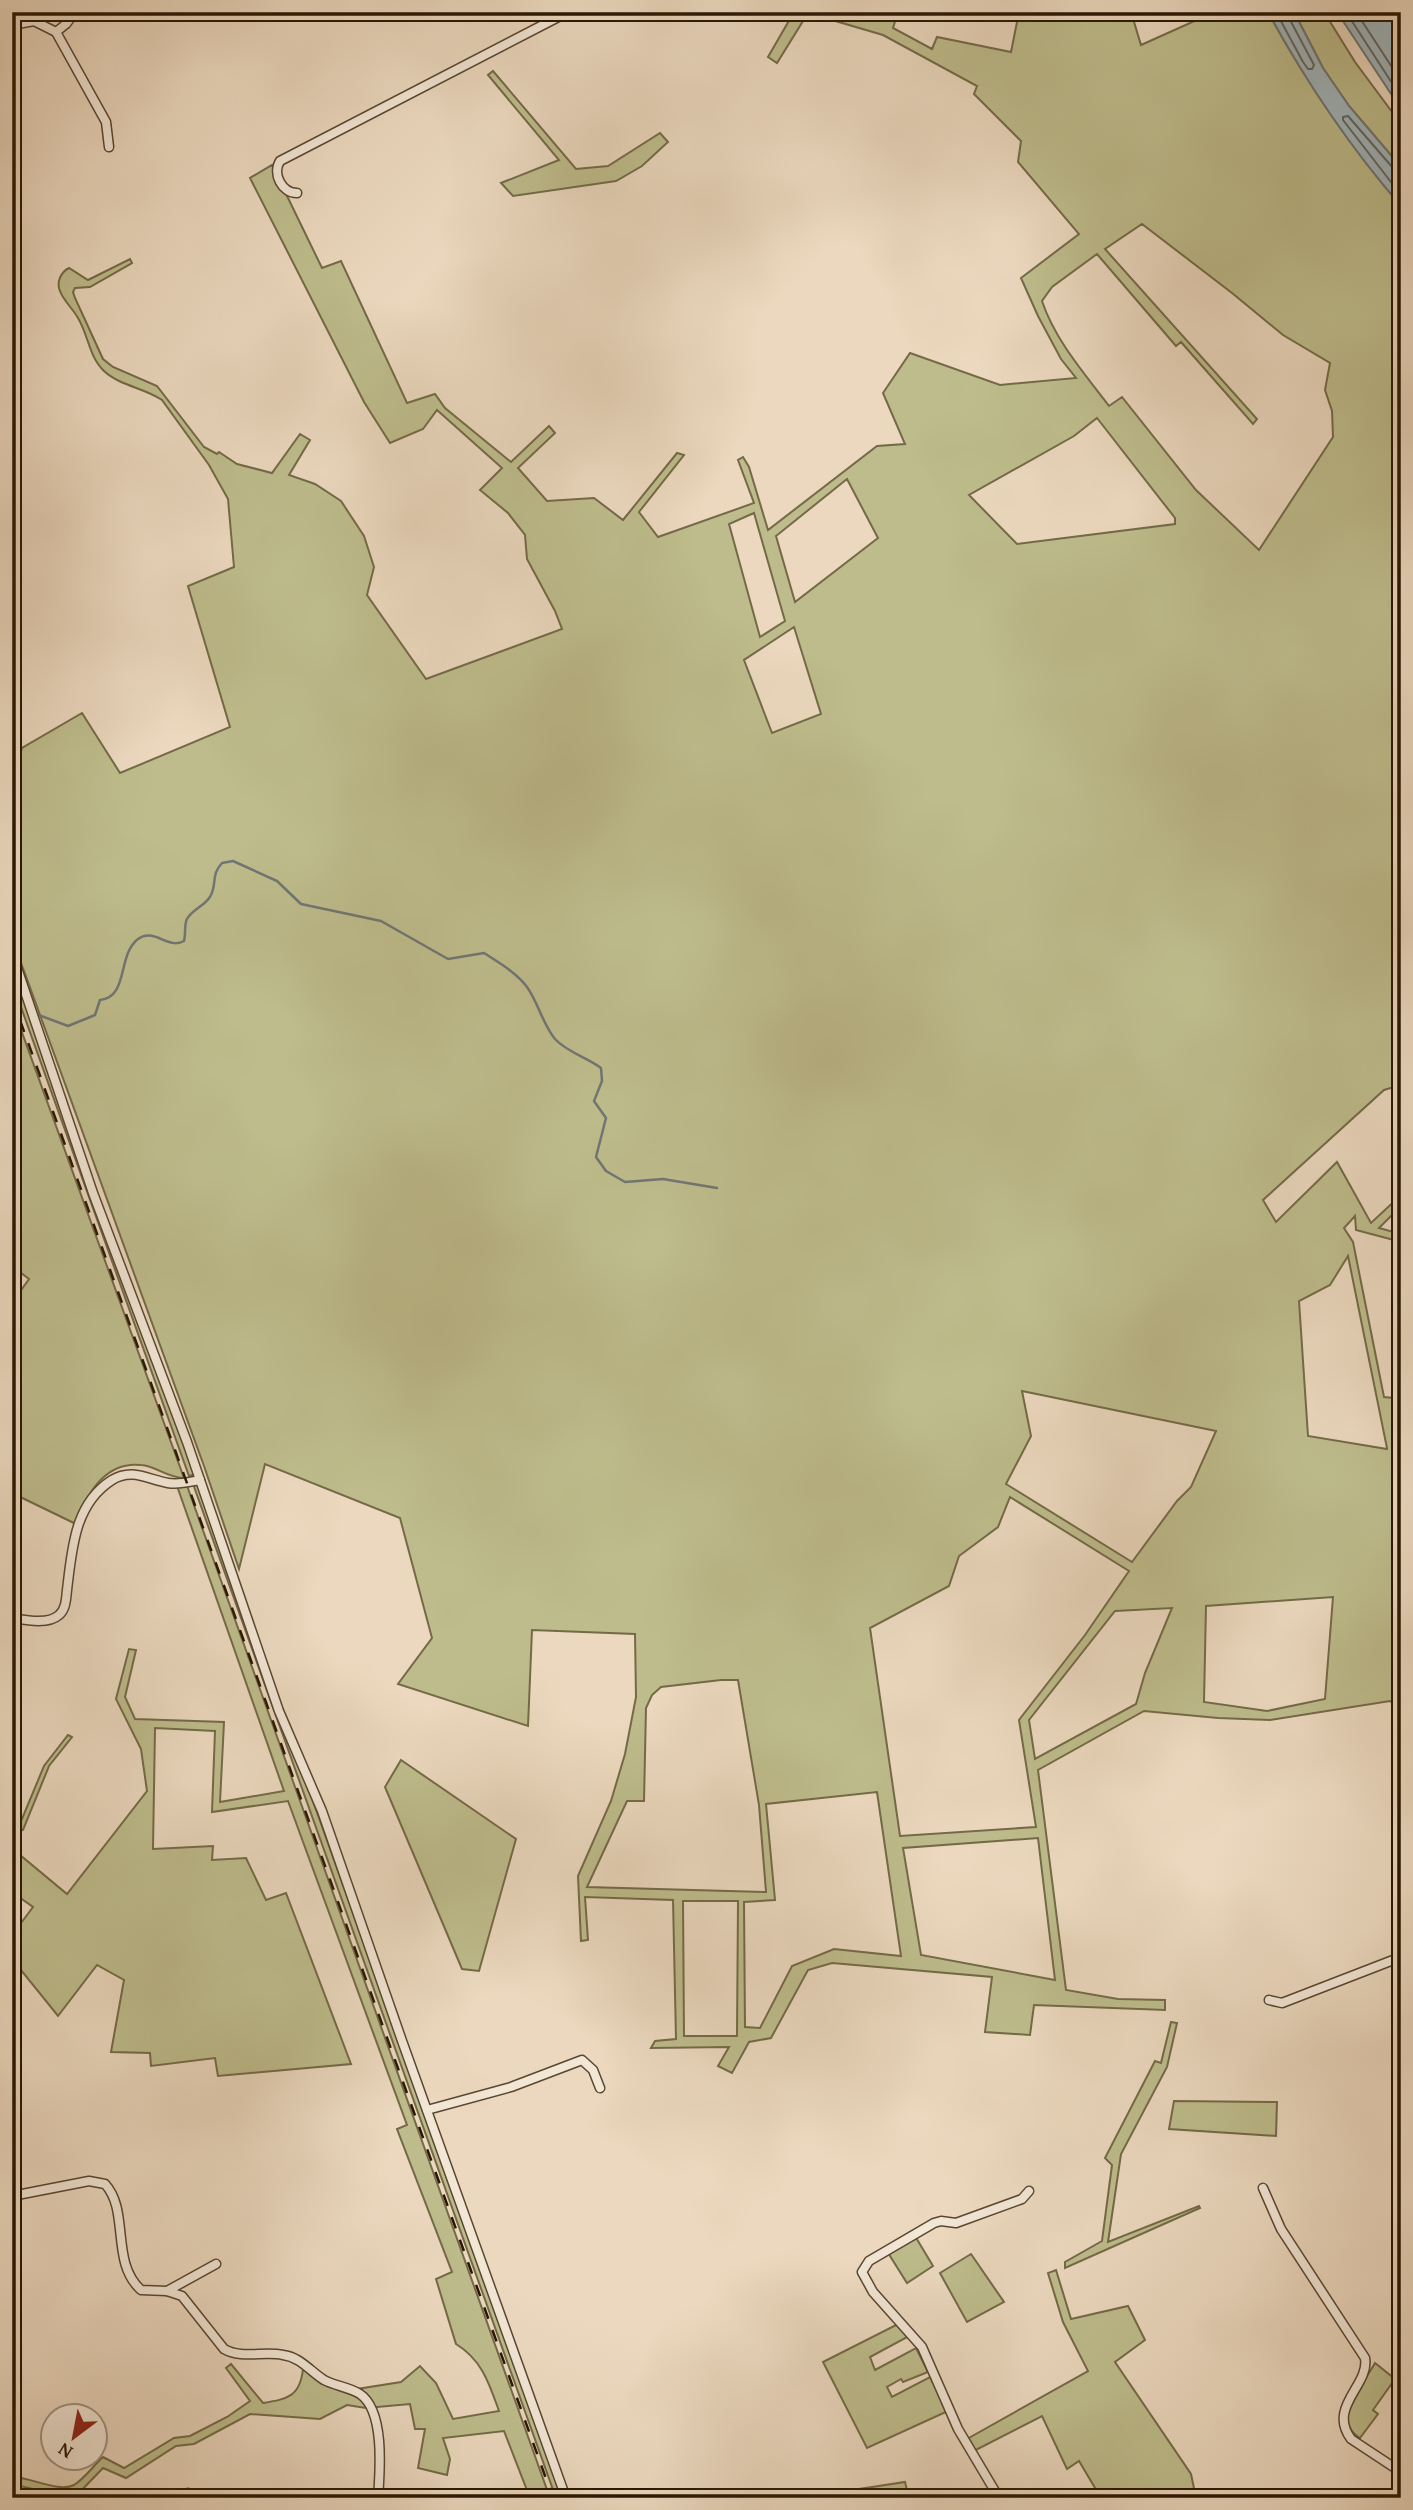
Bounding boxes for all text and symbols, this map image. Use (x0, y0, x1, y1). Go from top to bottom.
north arrow (38, 2402, 108, 2472)
text: N (52, 2436, 78, 2467)

